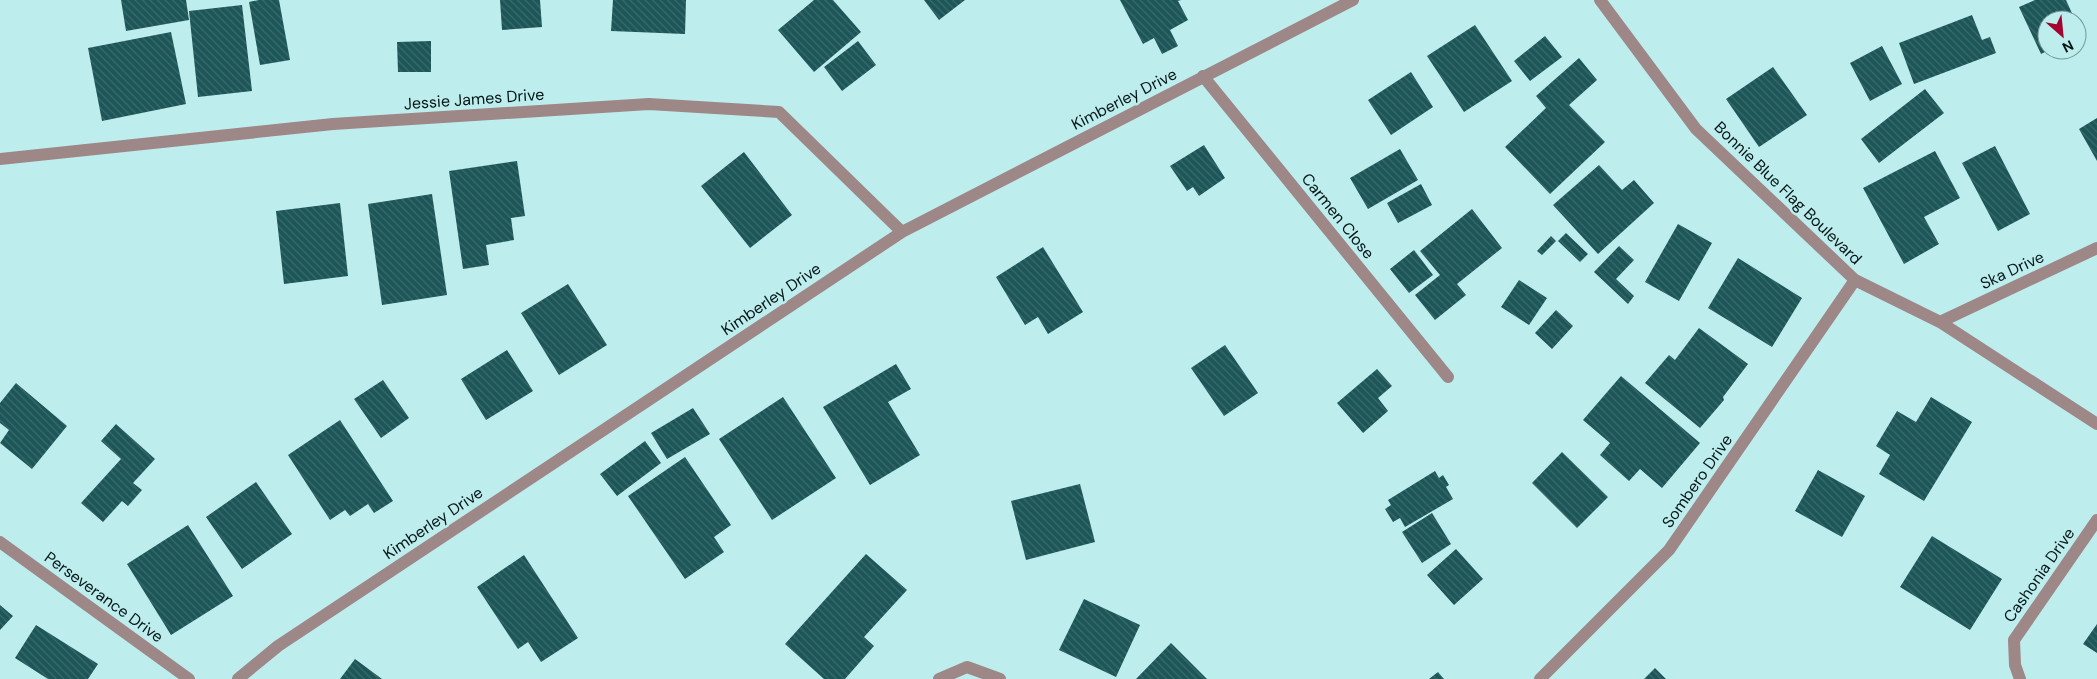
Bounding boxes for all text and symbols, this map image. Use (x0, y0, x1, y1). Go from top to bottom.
north arrow (2037, 10, 2087, 60)
text: N (2059, 36, 2077, 57)
street label: Kimberley Drive (1068, 63, 1180, 135)
street label: Jessie James Drive (403, 84, 545, 114)
street label: Bonnie Blue Flag Boulevard (1710, 117, 1866, 269)
street label: Carmen Close (1297, 169, 1379, 263)
street label: Ska Drive (1977, 246, 2047, 294)
street label: Kimberley Drive (717, 258, 825, 340)
street label: Sombero Drive (1657, 430, 1737, 532)
street label: Kimberley Drive (379, 482, 487, 564)
street label: Cashonia Drive (1999, 524, 2079, 626)
street label: Perseverance Drive (40, 547, 168, 647)

